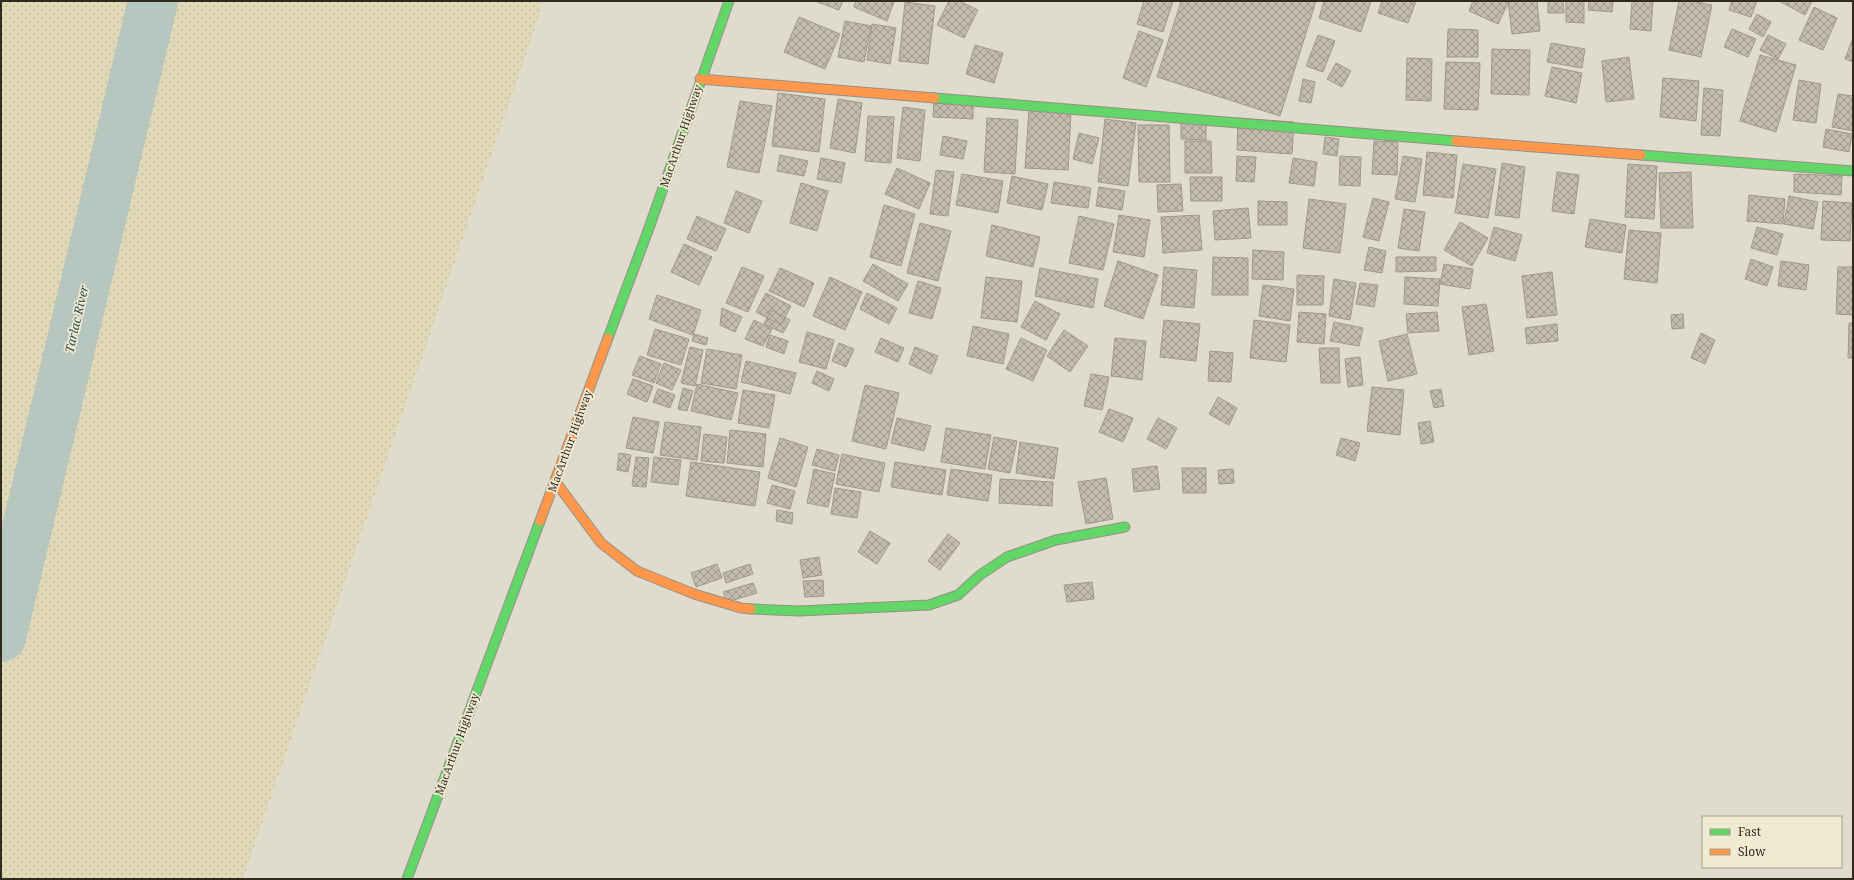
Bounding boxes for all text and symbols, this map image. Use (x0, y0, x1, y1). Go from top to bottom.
street label: MacArthur Highway (656, 82, 705, 189)
water label: Tarlac River (60, 283, 93, 354)
street label: MacArthur Highway (544, 387, 595, 494)
street label: MacArthur Highway (431, 690, 482, 797)
legend (1702, 816, 1842, 868)
text: Fast (1738, 823, 1761, 840)
text: Slow (1738, 843, 1766, 860)

